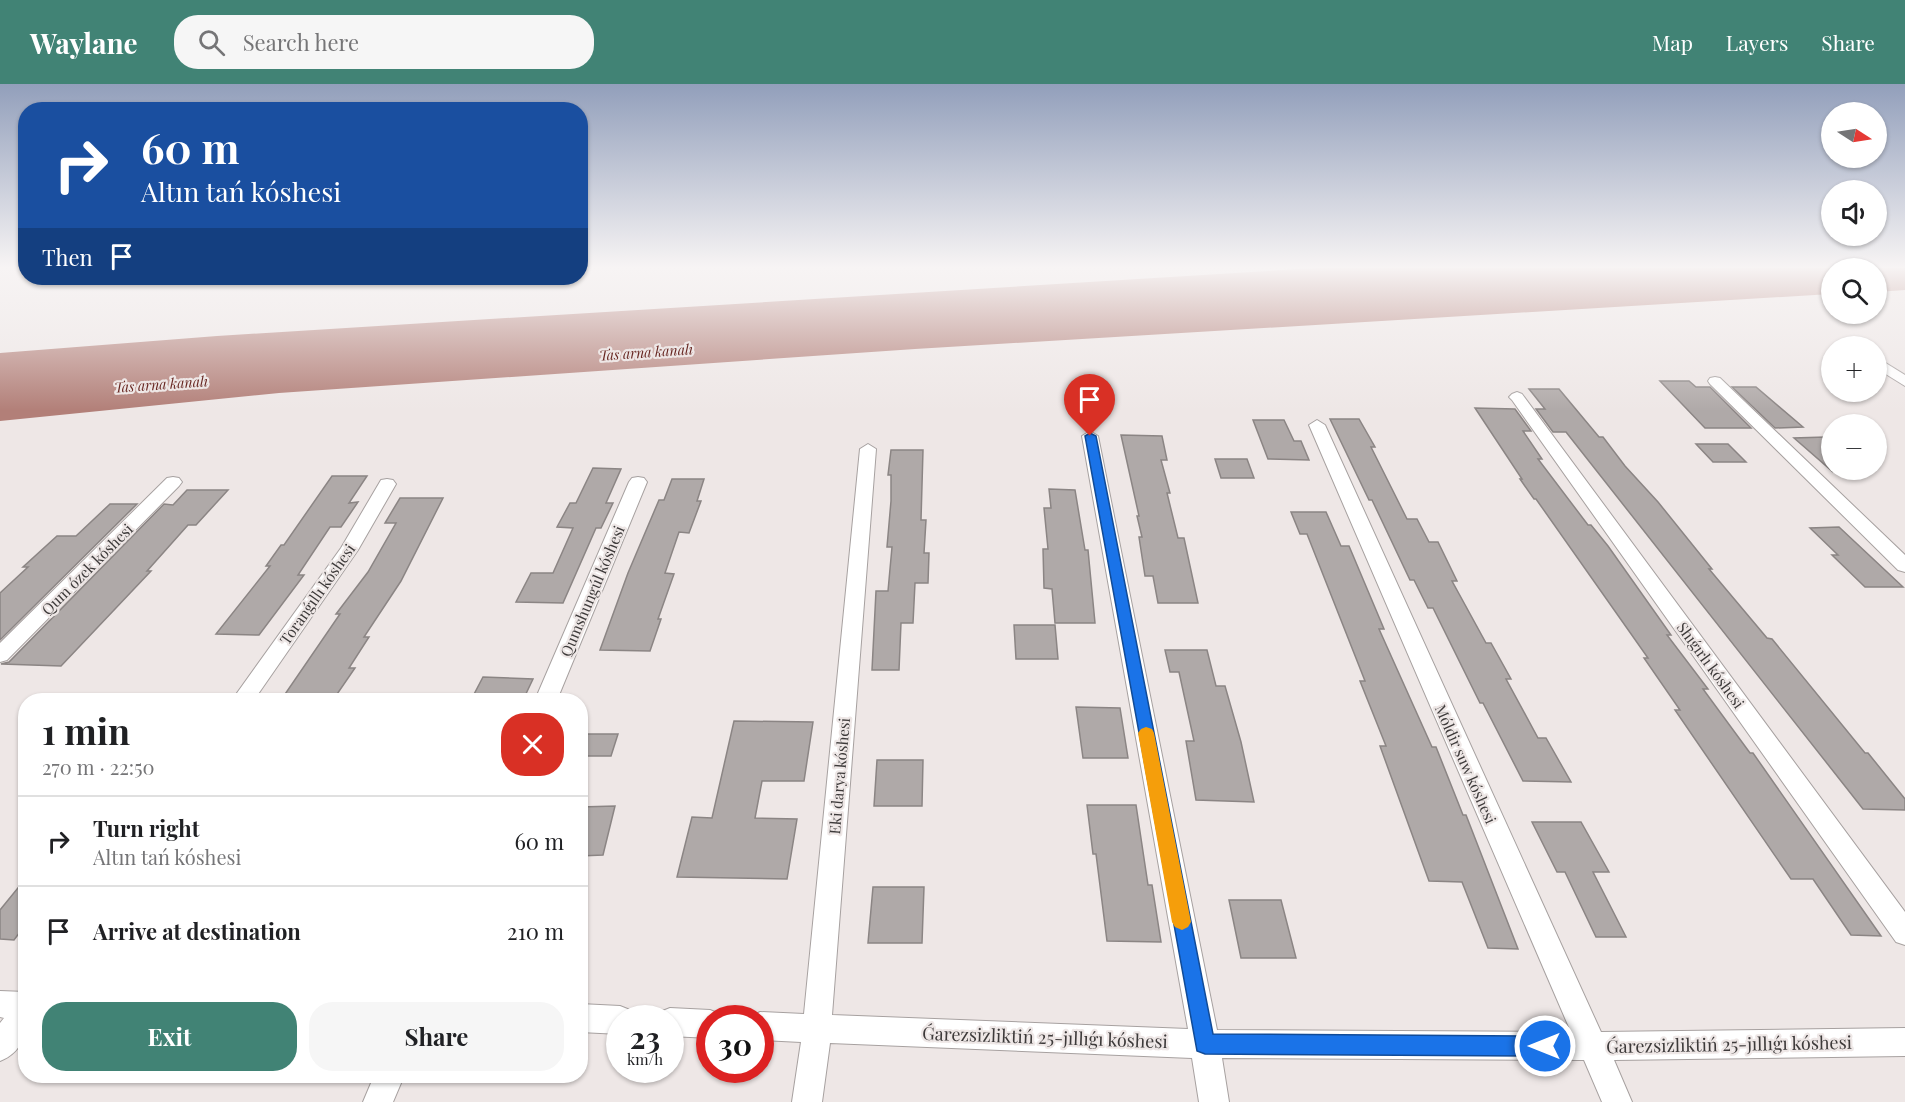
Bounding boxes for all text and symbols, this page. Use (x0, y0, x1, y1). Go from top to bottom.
search box (174, 15, 594, 69)
text: Waylane (30, 24, 138, 61)
icon: search (195, 26, 228, 59)
text: Search here (243, 27, 359, 57)
text: Map (1652, 28, 1693, 56)
text: Layers (1726, 28, 1788, 56)
text: Share (1821, 28, 1875, 56)
north arrow (1821, 102, 1887, 168)
map controls (1821, 102, 1887, 480)
text: 60 m (141, 119, 239, 175)
icon: right (42, 126, 120, 204)
text: Altın tań kóshesi (141, 173, 341, 209)
button: sound (1821, 180, 1887, 246)
icon: arrive (105, 240, 138, 273)
text: Then (42, 242, 93, 272)
button: search (1821, 258, 1887, 324)
button: + (1821, 336, 1887, 402)
water label: Tas arna kanalı (598, 339, 694, 365)
water label: Tas arna kanalı (113, 371, 209, 397)
pin (1064, 374, 1115, 436)
icon: arrive (1073, 383, 1106, 416)
button: − (1821, 414, 1887, 480)
street label: Qum ózek kóshesi (37, 519, 137, 619)
street label: Qumshungúl kóshesi (555, 522, 629, 660)
street label: Toranǵıllı kóshesi (275, 539, 360, 648)
street label: Shıǵırlı kóshesi (1673, 618, 1749, 713)
street label: Móldir suw kóshesi (1431, 701, 1501, 827)
text: 1 min (42, 706, 130, 754)
button: close (501, 713, 564, 776)
street label: Eki darya kóshesi (824, 716, 854, 835)
text: 270 m · 22:50 (42, 753, 154, 780)
text: Turn right (93, 813, 199, 843)
icon: right (42, 825, 75, 858)
text: 60 m (514, 826, 564, 856)
text: Altın tań kóshesi (93, 843, 241, 870)
icon: arrive (42, 915, 75, 948)
text: Arrive at destination (93, 916, 301, 946)
text: 210 m (507, 916, 564, 946)
button: Exit (42, 1002, 297, 1071)
button: Share (309, 1002, 564, 1071)
speed limit sign: 30 (696, 1005, 774, 1083)
position arrow (1513, 1014, 1577, 1078)
text: 23 (630, 1017, 660, 1057)
street label: Ǵarezsizliktiń 25-jıllıǵı kóshesi (922, 1021, 1168, 1053)
street label: Ǵarezsizliktiń 25-jıllıǵı kóshesi (1606, 1030, 1852, 1058)
text: km/h (627, 1049, 663, 1069)

